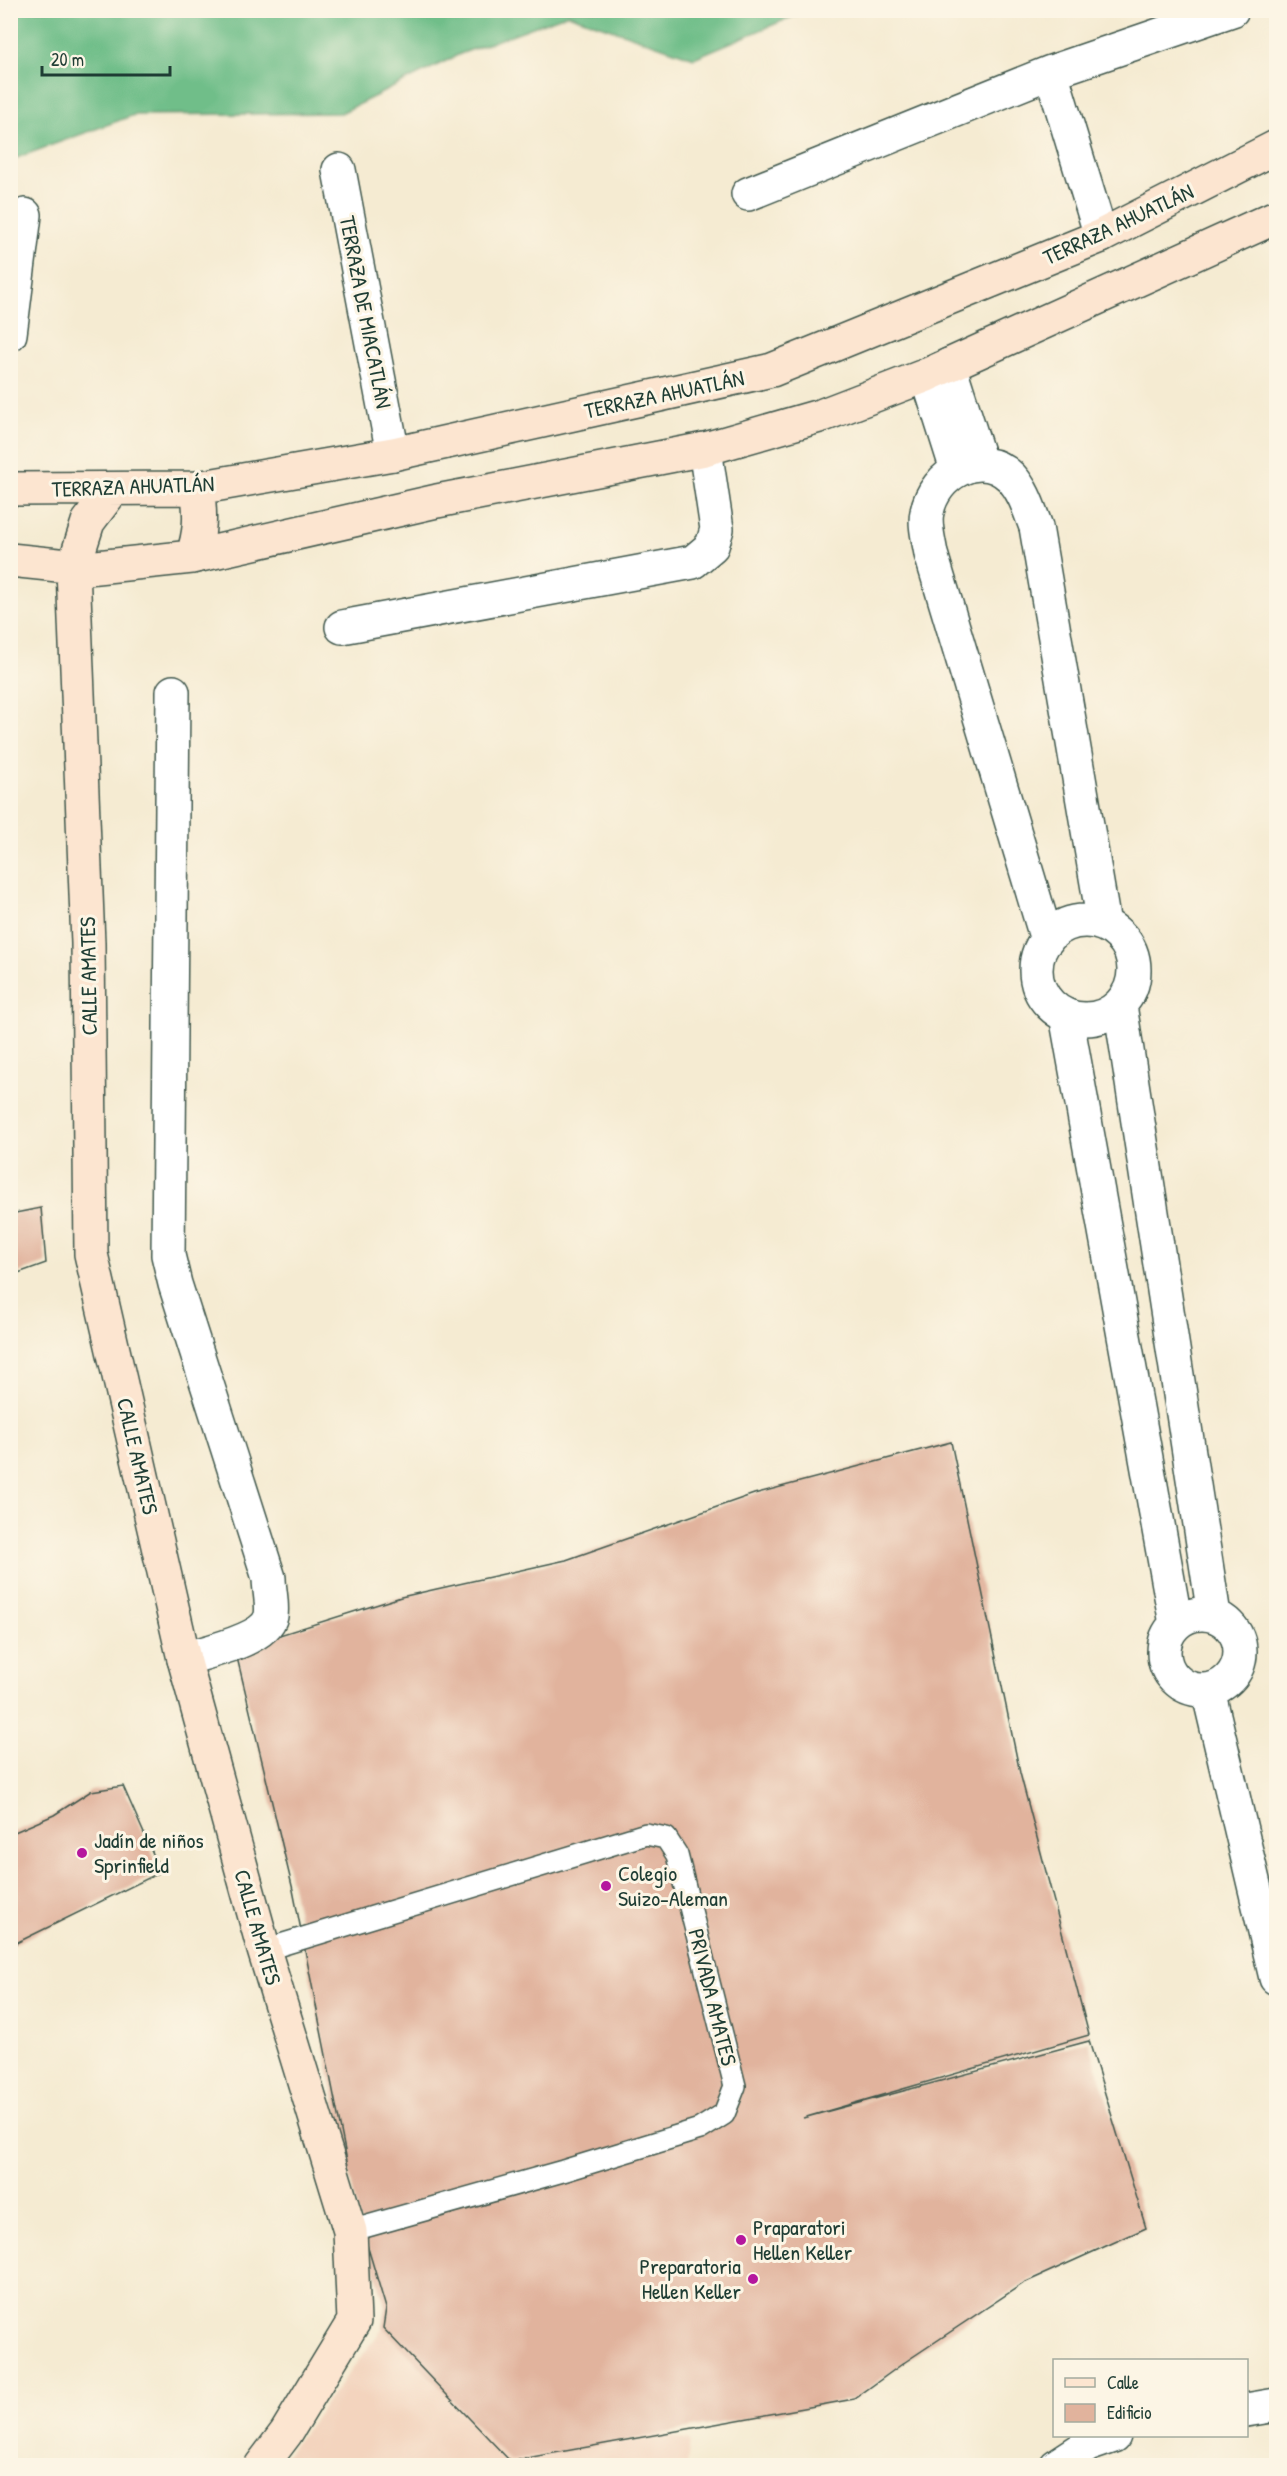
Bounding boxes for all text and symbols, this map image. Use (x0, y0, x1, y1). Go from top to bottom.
scale bar (42, 39, 170, 77)
text: 20 m (51, 47, 84, 72)
street label: TERRAZA AHUATLÁN (1038, 176, 1198, 272)
street label: TERRAZA DE MIACATLÁN (333, 213, 399, 411)
street label: TERRAZA AHUATLÁN (581, 362, 747, 426)
street label: TERRAZA AHUATLÁN (51, 468, 215, 504)
street label: CALLE AMATES (72, 916, 104, 1036)
street label: CALLE AMATES (110, 1395, 166, 1517)
place label: Jadín de niños Sprinfield (94, 1825, 204, 1880)
marker: Jadín de niños Sprinfield (75, 1846, 89, 1860)
place label: Colegio Suizo-Aleman (618, 1858, 728, 1913)
street label: CALLE AMATES (227, 1866, 289, 1988)
marker: Colegio Suizo-Aleman (599, 1879, 613, 1893)
street label: PRIVADA AMATES (682, 1926, 744, 2068)
place label: Praparatori Hellen Keller (753, 2212, 853, 2267)
marker: Praparatori Hellen Keller (734, 2233, 748, 2247)
place label: Preparatoria Hellen Keller (640, 2251, 742, 2306)
marker: Preparatoria Hellen Keller (746, 2272, 760, 2286)
legend (1053, 2359, 1248, 2437)
text: Calle (1107, 2370, 1139, 2395)
text: Edificio (1107, 2400, 1151, 2425)

